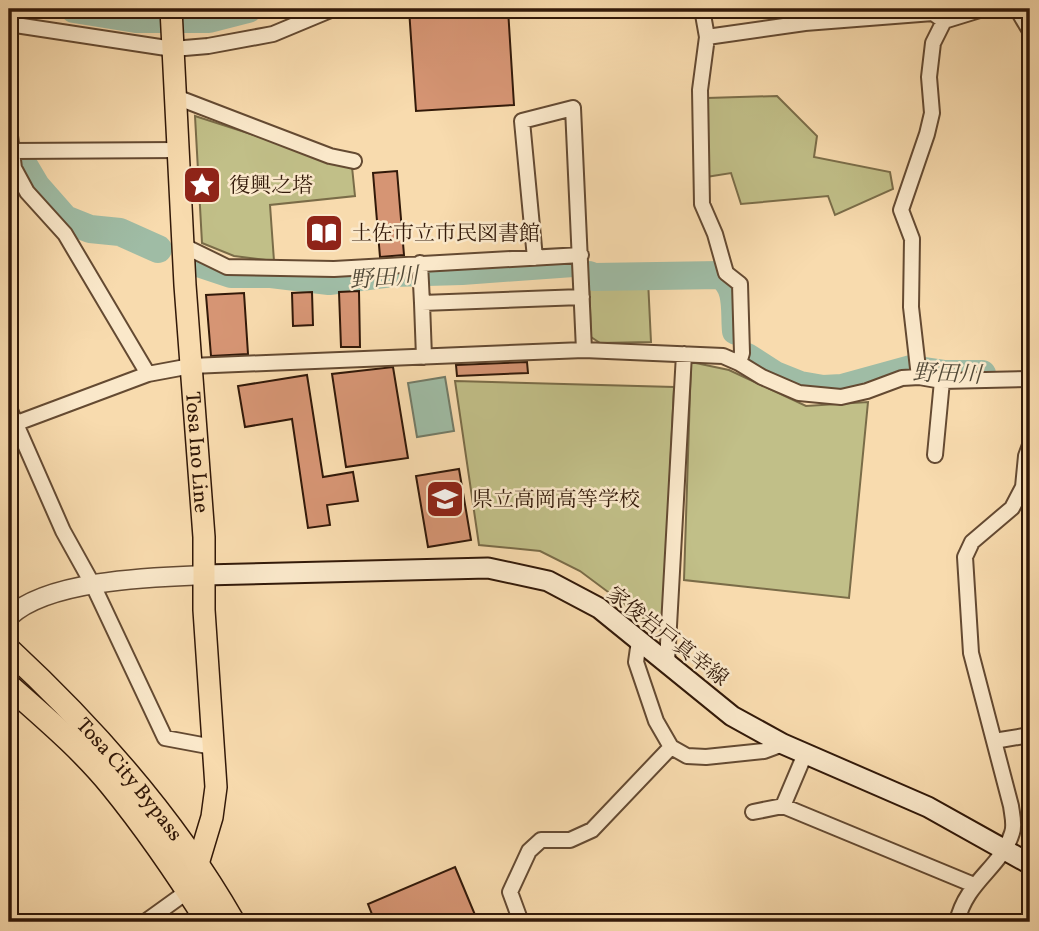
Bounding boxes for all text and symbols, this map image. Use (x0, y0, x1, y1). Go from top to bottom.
place icon: 復興之塔 (181, 164, 223, 206)
place label: 復興之塔 (229, 172, 313, 201)
library icon: 土佐市立市民図書館 (303, 212, 345, 254)
place label: 土佐市立市民図書館 (351, 220, 540, 249)
water label: 野田川 (349, 260, 423, 297)
water label: 野田川 (912, 358, 985, 392)
street label: Tosa Ino Line (177, 391, 215, 514)
school or university icon: 県立高岡高等学校 (424, 478, 466, 520)
place label: 県立高岡高等学校 (472, 486, 640, 515)
street label: 家俊岩戸真幸線 (600, 581, 734, 694)
street label: Tosa City Bypass (69, 712, 189, 848)

